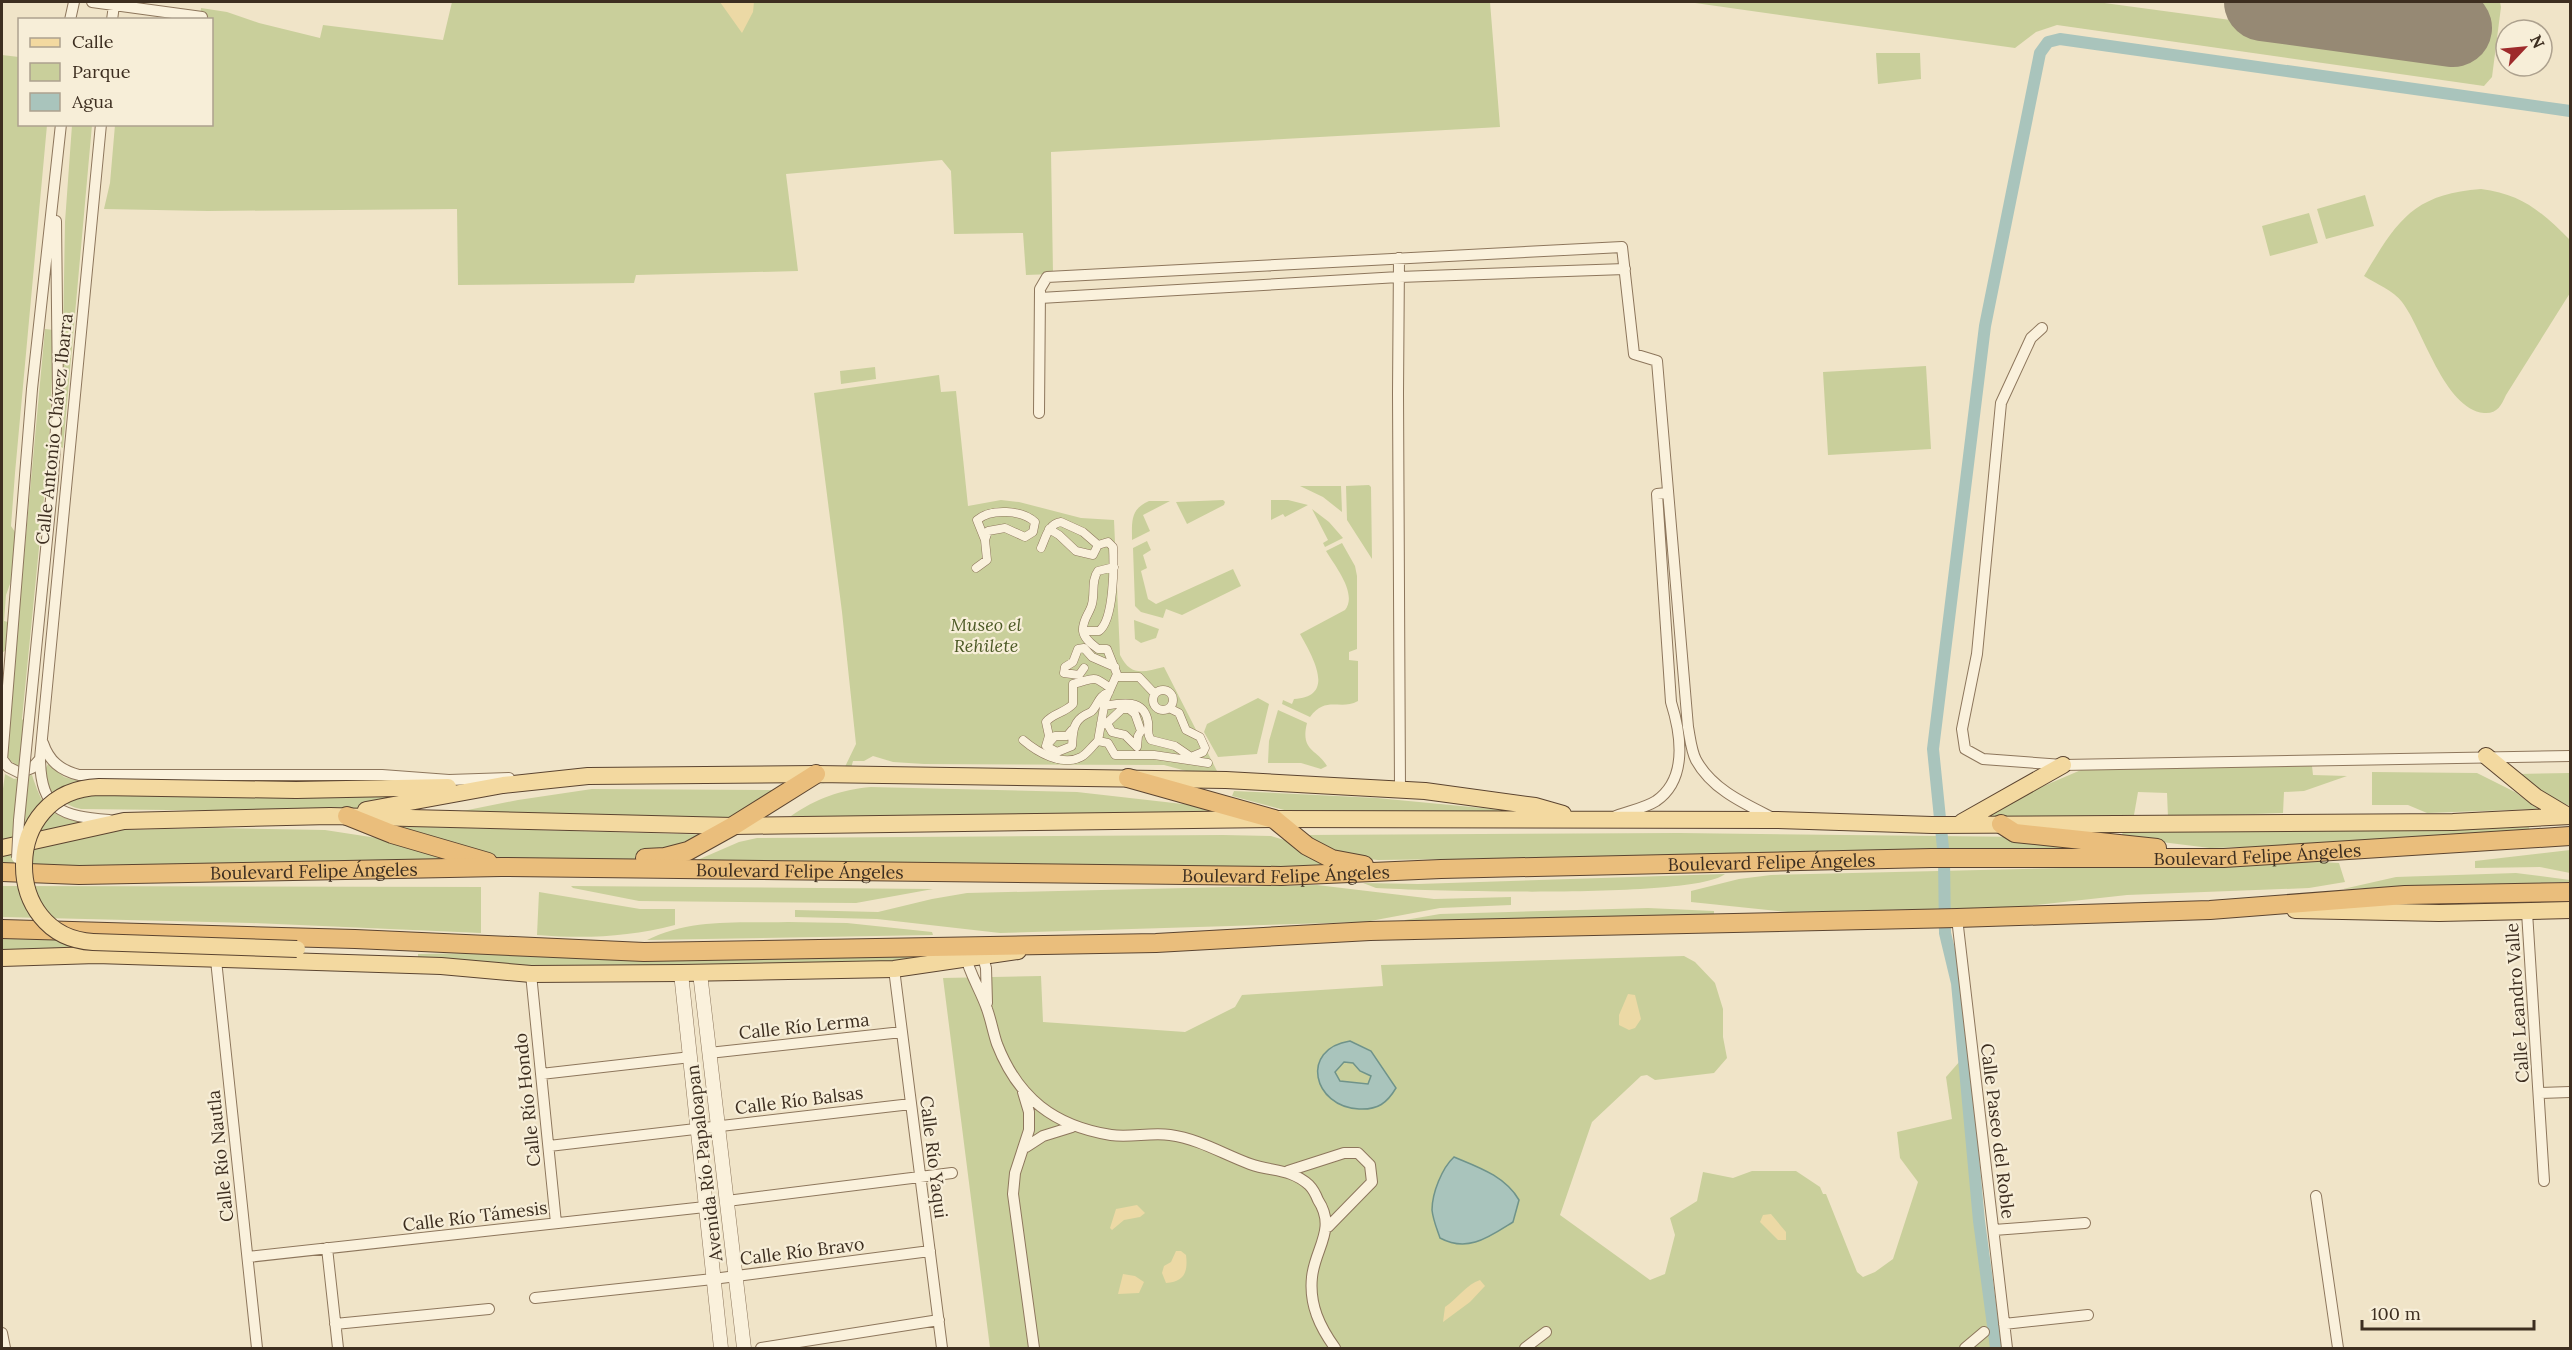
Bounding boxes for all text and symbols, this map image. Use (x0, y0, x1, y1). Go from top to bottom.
legend (18, 18, 213, 126)
north arrow (2494, 18, 2554, 78)
text: Calle (72, 30, 114, 53)
text: N (2526, 31, 2549, 51)
text: Parque (72, 60, 131, 83)
text: Agua (71, 90, 113, 113)
street label: Calle Antonio Chávez Ibarra (30, 312, 78, 546)
park label: Museo el Rehilete (950, 613, 1022, 657)
street label: Boulevard Felipe Ángeles (2154, 838, 2362, 870)
street label: Boulevard Felipe Ángeles (1667, 848, 1876, 875)
street label: Boulevard Felipe Ángeles (210, 857, 418, 884)
street label: Boulevard Felipe Ángeles (696, 858, 904, 883)
street label: Boulevard Felipe Ángeles (1182, 860, 1390, 888)
street label: Calle Leandro Valle (2500, 922, 2534, 1084)
street label: Calle Río Lerma (738, 1008, 870, 1044)
street label: Calle Río Hondo (509, 1032, 545, 1168)
street label: Calle Paseo del Roble (1976, 1042, 2020, 1220)
street label: Avenida Río Papaloapan (681, 1063, 728, 1264)
street label: Calle Río Balsas (734, 1081, 864, 1119)
street label: Calle Río Nautla (202, 1089, 238, 1223)
street label: Calle Río Yaqui (915, 1094, 953, 1220)
street label: Calle Río Támesis (401, 1196, 549, 1236)
street label: Calle Río Bravo (739, 1232, 865, 1270)
scale bar (2362, 1293, 2534, 1331)
text: 100 m (2371, 1302, 2421, 1325)

